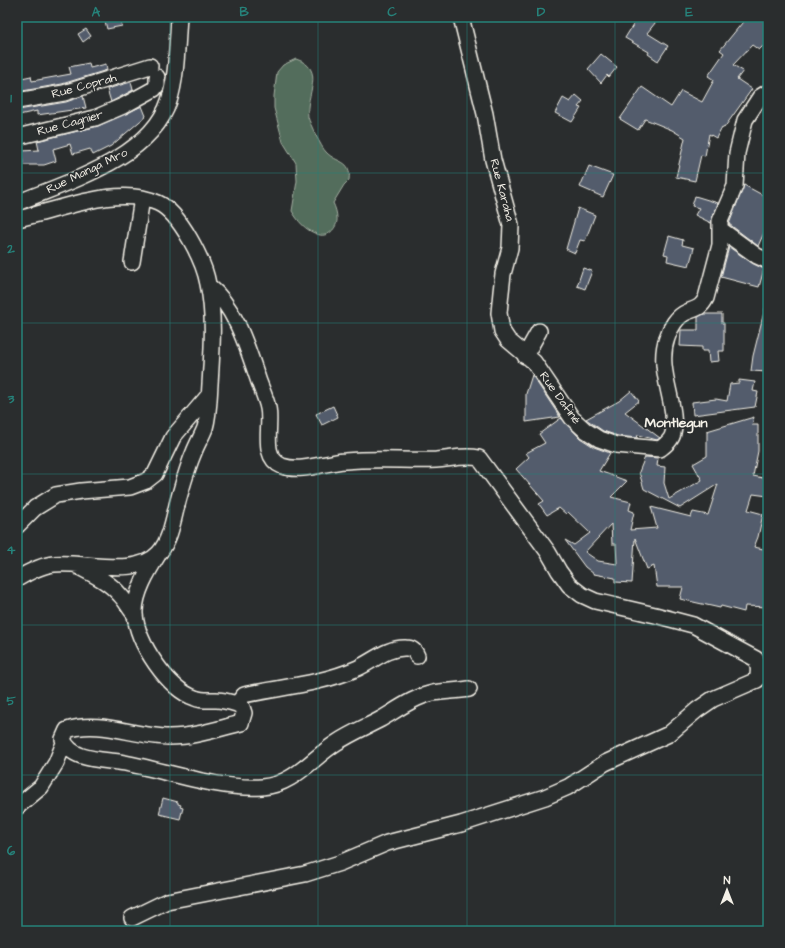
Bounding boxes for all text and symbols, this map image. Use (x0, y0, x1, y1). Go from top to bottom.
text: A (92, 3, 101, 21)
text: B (239, 3, 249, 21)
text: C (387, 3, 397, 21)
text: D (537, 3, 546, 21)
text: E (685, 3, 693, 21)
street label: Rue Coprah (50, 69, 118, 103)
text: 1 (10, 89, 12, 107)
street label: Rue Cagnier (35, 106, 106, 141)
street label: Rue Manga Mro (44, 144, 131, 199)
street label: Rue Karaha (485, 157, 519, 223)
text: 2 (6, 240, 15, 258)
street label: Rue Dafiné (535, 368, 585, 428)
text: 3 (7, 390, 15, 408)
district label: Montlegun (644, 413, 708, 434)
text: 4 (7, 541, 16, 559)
text: 5 (6, 692, 16, 710)
text: 6 (7, 842, 16, 860)
north arrow (707, 870, 747, 910)
text: N (724, 873, 731, 888)

